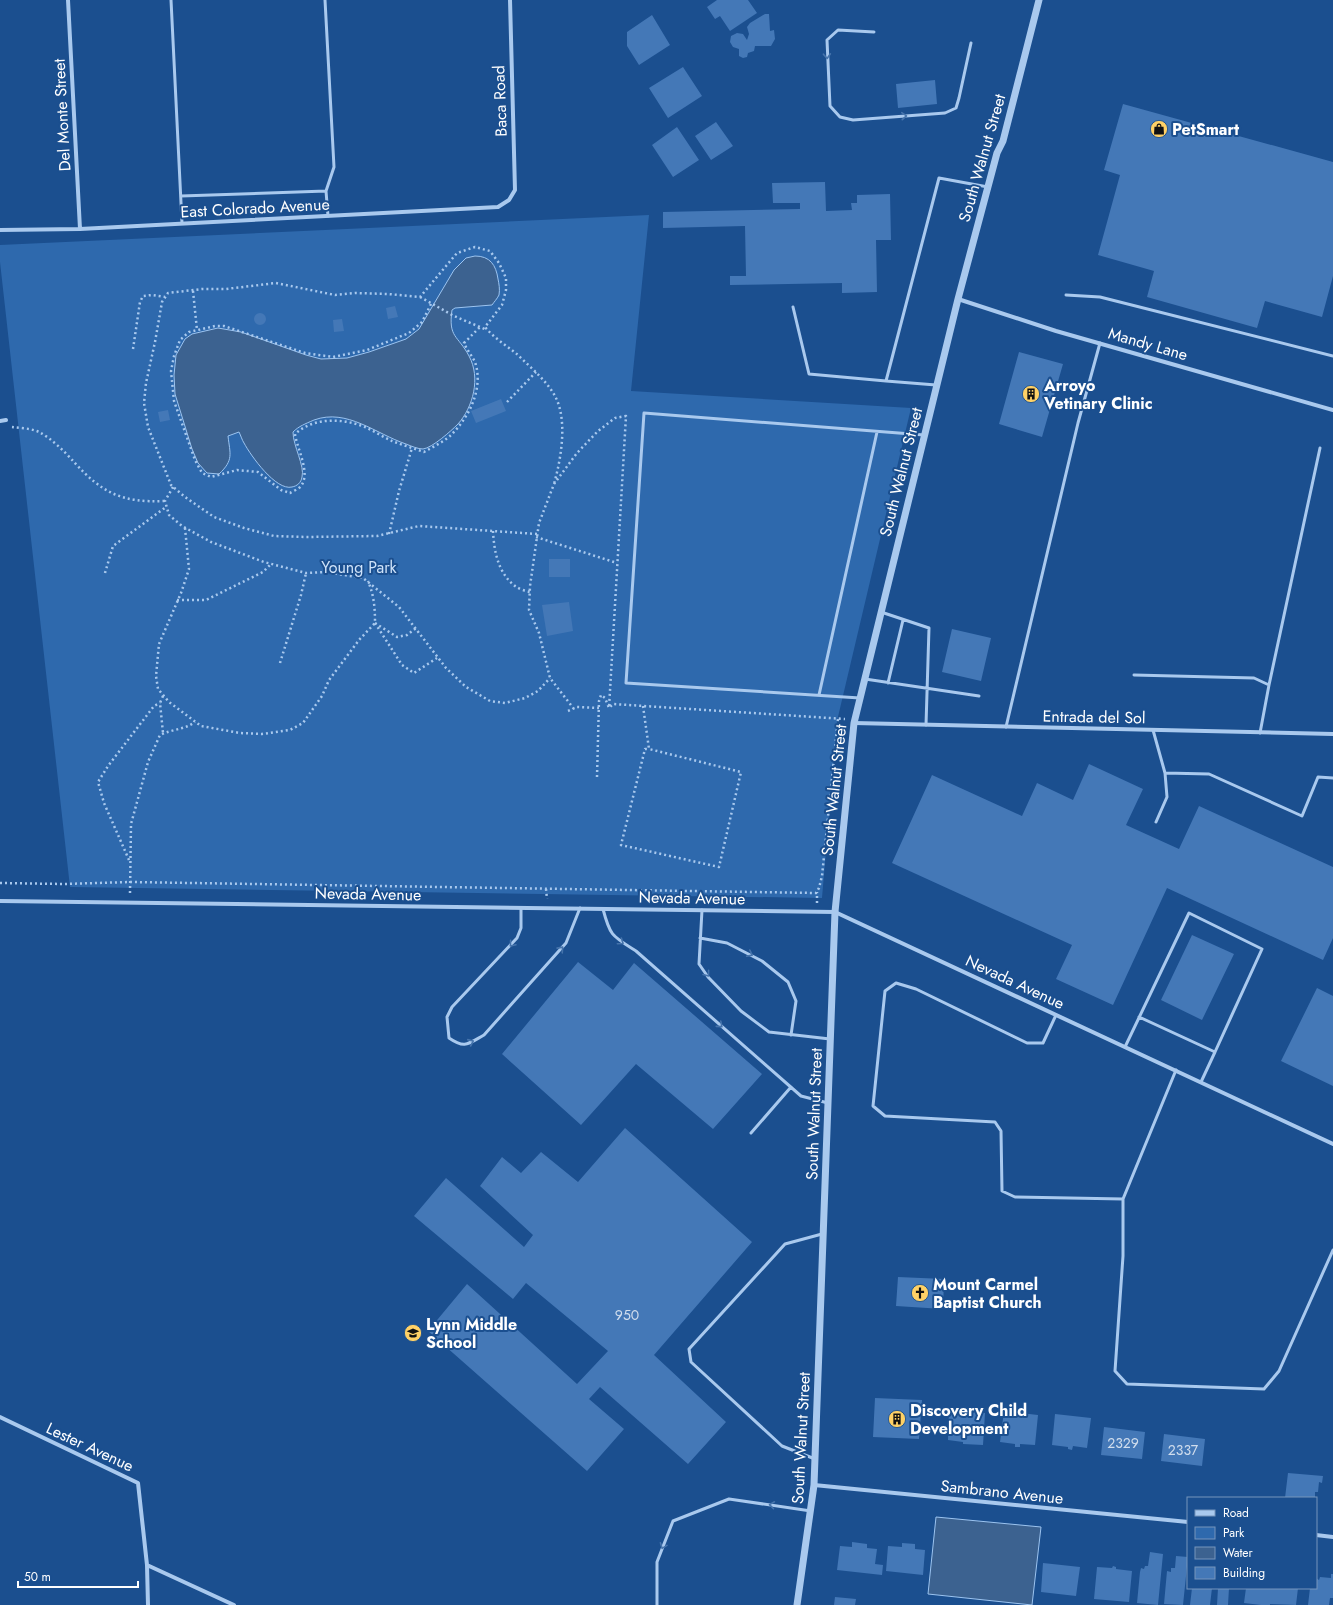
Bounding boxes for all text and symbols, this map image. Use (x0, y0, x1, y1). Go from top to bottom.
one-way arrow (823, 53, 832, 59)
street label: Del Monte Street (48, 58, 76, 172)
street label: Baca Road (487, 65, 513, 137)
street label: South Walnut Street (953, 91, 1011, 225)
one-way arrow (901, 112, 907, 121)
place label: PetSmart (1172, 118, 1240, 141)
shop icon: PetSmart (1149, 119, 1169, 139)
street label: East Colorado Avenue (180, 193, 330, 223)
street label: Mandy Lane (1106, 322, 1190, 366)
place label: Arroyo Vetinary Clinic (1043, 374, 1153, 415)
building icon: Arroyo Vetinary Clinic (1021, 384, 1041, 404)
street label: South Walnut Street (874, 405, 928, 539)
park label: Young Park (321, 556, 398, 579)
street label: Entrada del Sol (1042, 705, 1146, 729)
street label: South Walnut Street (816, 723, 852, 857)
street label: Nevada Avenue (315, 882, 421, 906)
street label: Nevada Avenue (639, 886, 745, 910)
one-way arrow (617, 937, 624, 945)
one-way arrow (509, 939, 517, 947)
one-way arrow (556, 946, 563, 954)
street label: Nevada Avenue (962, 949, 1068, 1015)
one-way arrow (746, 950, 753, 957)
one-way arrow (702, 970, 709, 977)
one-way arrow (716, 1021, 723, 1028)
one-way arrow (467, 1038, 474, 1046)
street label: South Walnut Street (800, 1047, 828, 1180)
place label: Mount Carmel Baptist Church (933, 1273, 1042, 1314)
church icon: Mount Carmel Baptist Church (910, 1283, 930, 1303)
house number: 950 (615, 1305, 639, 1325)
place label: Lynn Middle School (426, 1313, 517, 1354)
school or university icon: Lynn Middle School (403, 1323, 423, 1343)
street label: South Walnut Street (786, 1371, 816, 1505)
place label: Discovery Child Development (910, 1399, 1027, 1440)
building icon: Discovery Child Development (887, 1409, 907, 1429)
street label: Lester Avenue (42, 1417, 138, 1477)
house number: 2329 (1107, 1433, 1139, 1453)
house number: 2337 (1168, 1440, 1199, 1460)
street label: Sambrano Avenue (940, 1474, 1064, 1510)
legend (1187, 1497, 1317, 1589)
one-way arrow (769, 1501, 775, 1510)
text: Road (1223, 1504, 1249, 1522)
text: Park (1223, 1524, 1245, 1542)
one-way arrow (660, 1542, 668, 1549)
text: Water (1223, 1544, 1254, 1562)
scale bar (18, 1563, 138, 1589)
text: Building (1223, 1564, 1265, 1582)
text: 50 m (24, 1568, 51, 1586)

